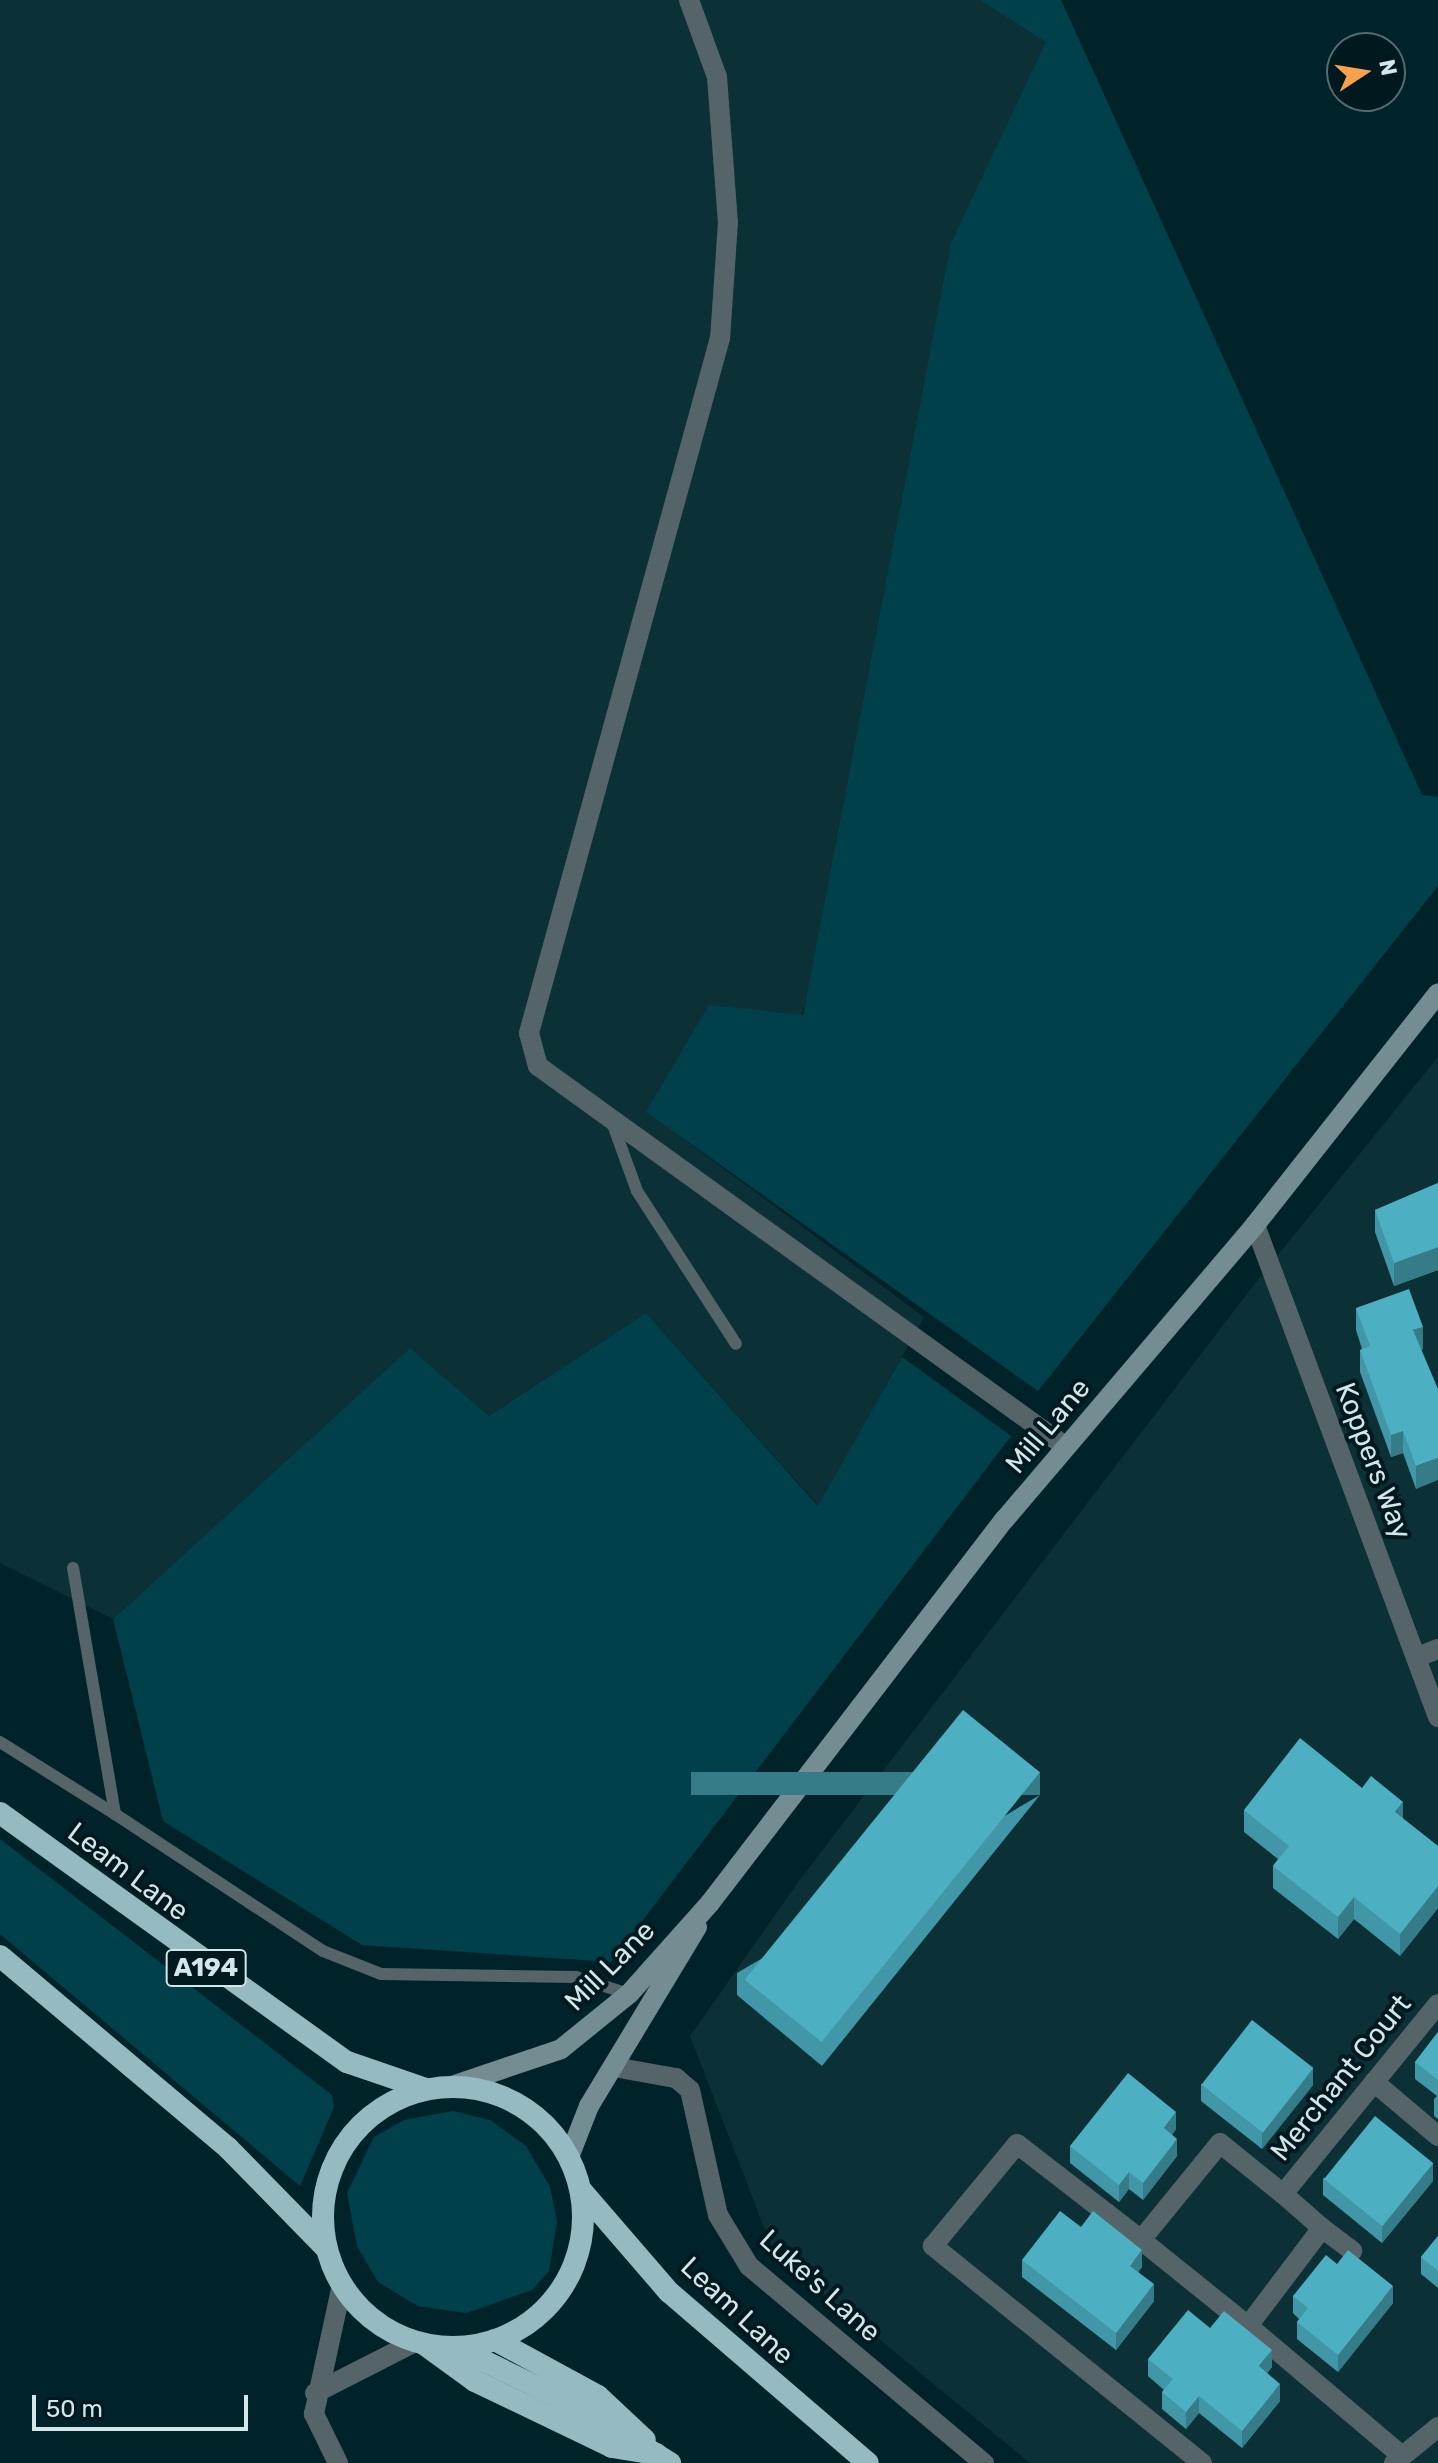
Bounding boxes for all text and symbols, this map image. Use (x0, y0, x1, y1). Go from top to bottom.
north arrow (1326, 32, 1406, 112)
text: N (1373, 57, 1403, 78)
street label: Mill Lane (999, 1372, 1097, 1480)
street label: Koppers Way (1328, 1378, 1418, 1544)
street label: Leam Lane (61, 1816, 195, 1928)
street label: Mill Lane (558, 1914, 662, 2018)
road number: A194 (164, 1946, 248, 1990)
street label: Merchant Court (1264, 1988, 1418, 2168)
street label: Luke's Lane (753, 2223, 887, 2349)
street label: Leam Lane (674, 2250, 800, 2372)
scale bar (36, 2379, 252, 2429)
text: 50 m (46, 2395, 103, 2423)

